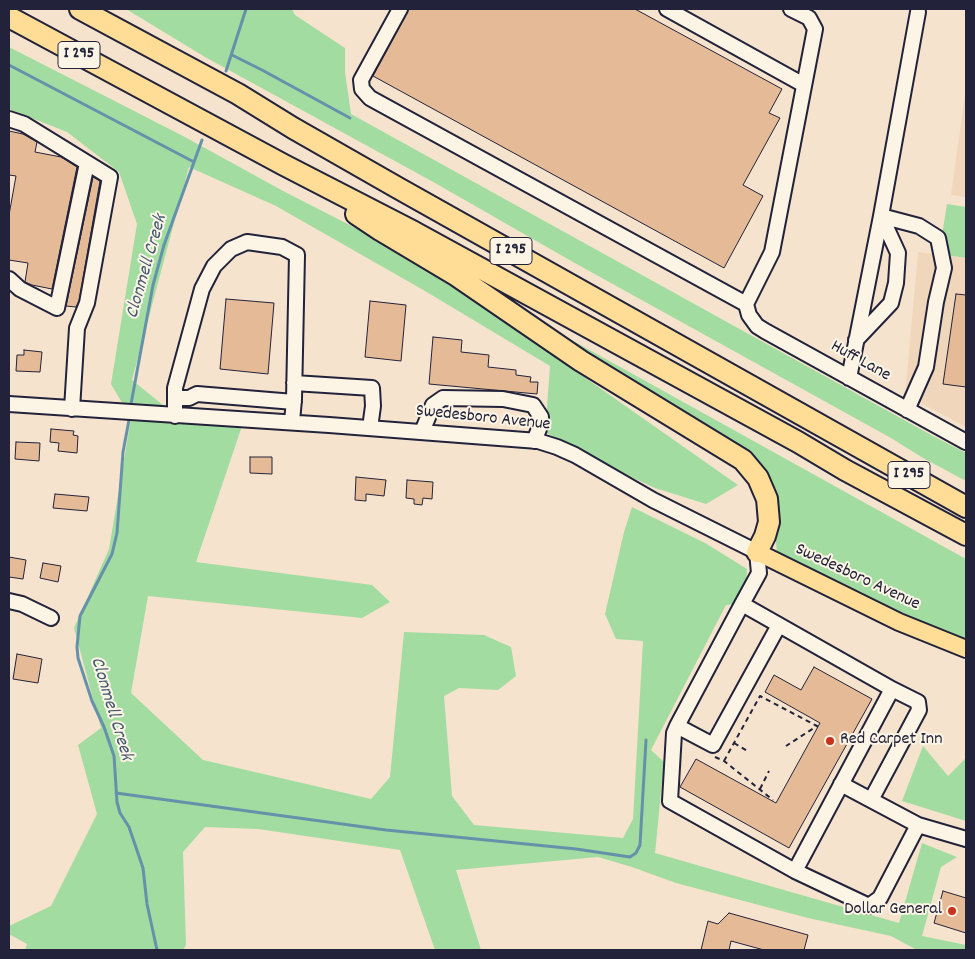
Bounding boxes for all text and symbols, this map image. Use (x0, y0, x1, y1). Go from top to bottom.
road number: I 295 (58, 42, 100, 68)
water label: Clonmell Creek (122, 212, 174, 322)
road number: I 295 (490, 238, 532, 264)
street label: Huff Lane (826, 337, 894, 387)
street label: Swedesboro Avenue (415, 401, 551, 437)
road number: I 295 (888, 462, 930, 488)
street label: Swedesboro Avenue (791, 540, 923, 616)
water label: Clonmell Creek (83, 655, 137, 763)
place label: Red Carpet Inn (840, 730, 942, 752)
marker: Red Carpet Inn (824, 735, 836, 747)
place label: Dollar General (844, 900, 942, 922)
marker: Dollar General (946, 905, 958, 917)

